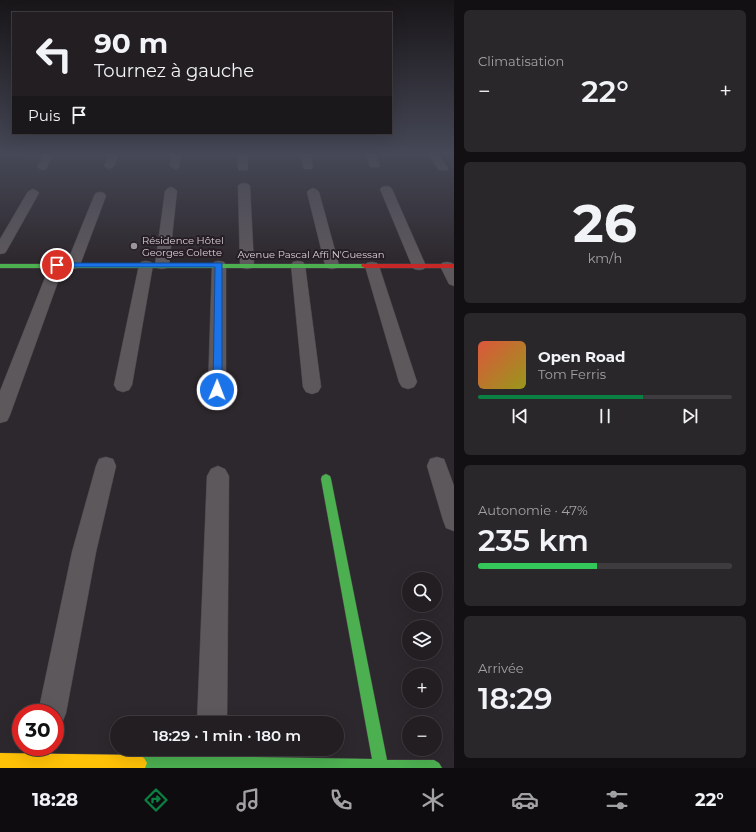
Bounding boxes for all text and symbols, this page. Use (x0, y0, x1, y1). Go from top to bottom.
text: 90 m (94, 26, 168, 60)
icon: left (28, 28, 80, 80)
text: Climatisation (478, 53, 564, 69)
text: Tournez à gauche (94, 60, 254, 82)
text: 22° (581, 73, 629, 110)
text: − (478, 78, 491, 105)
text: + (719, 78, 732, 105)
icon: arrive (68, 104, 90, 126)
text: Puis (28, 106, 60, 125)
text: 26 (573, 192, 637, 255)
place label: Résidence Hôtel Georges Colette (142, 234, 224, 259)
marker: Résidence Hôtel Georges Colette (129, 241, 139, 251)
pin (40, 248, 74, 282)
street label: Avenue Pascal Affi N'Guessan (237, 248, 385, 261)
text: km/h (588, 250, 622, 266)
icon: arrive (46, 254, 68, 276)
text: Open Road (538, 347, 626, 366)
text: Tom Ferris (538, 366, 606, 382)
position arrow (196, 369, 238, 411)
icon: previous (509, 405, 531, 427)
icon: pause (594, 405, 616, 427)
icon: next (679, 405, 701, 427)
text: Autonomie · 47% (478, 502, 588, 518)
text: 235 km (478, 522, 589, 559)
map controls (402, 572, 442, 756)
button: search (402, 572, 442, 612)
button: layers (402, 620, 442, 660)
text: Arrivée (478, 660, 524, 676)
button: + (402, 668, 442, 708)
text: 18:29 (478, 680, 553, 717)
speed limit sign: 30 (12, 704, 64, 756)
button: − (402, 716, 442, 756)
text: 18:29 · 1 min · 180 m (153, 726, 301, 745)
icon: directions (142, 786, 170, 814)
icon: music (234, 786, 262, 814)
icon: phone (327, 786, 355, 814)
icon: climate (419, 786, 447, 814)
icon: car (511, 786, 539, 814)
icon: filters (603, 786, 631, 814)
text: 18:28 (32, 789, 78, 811)
text: 22° (695, 789, 724, 811)

